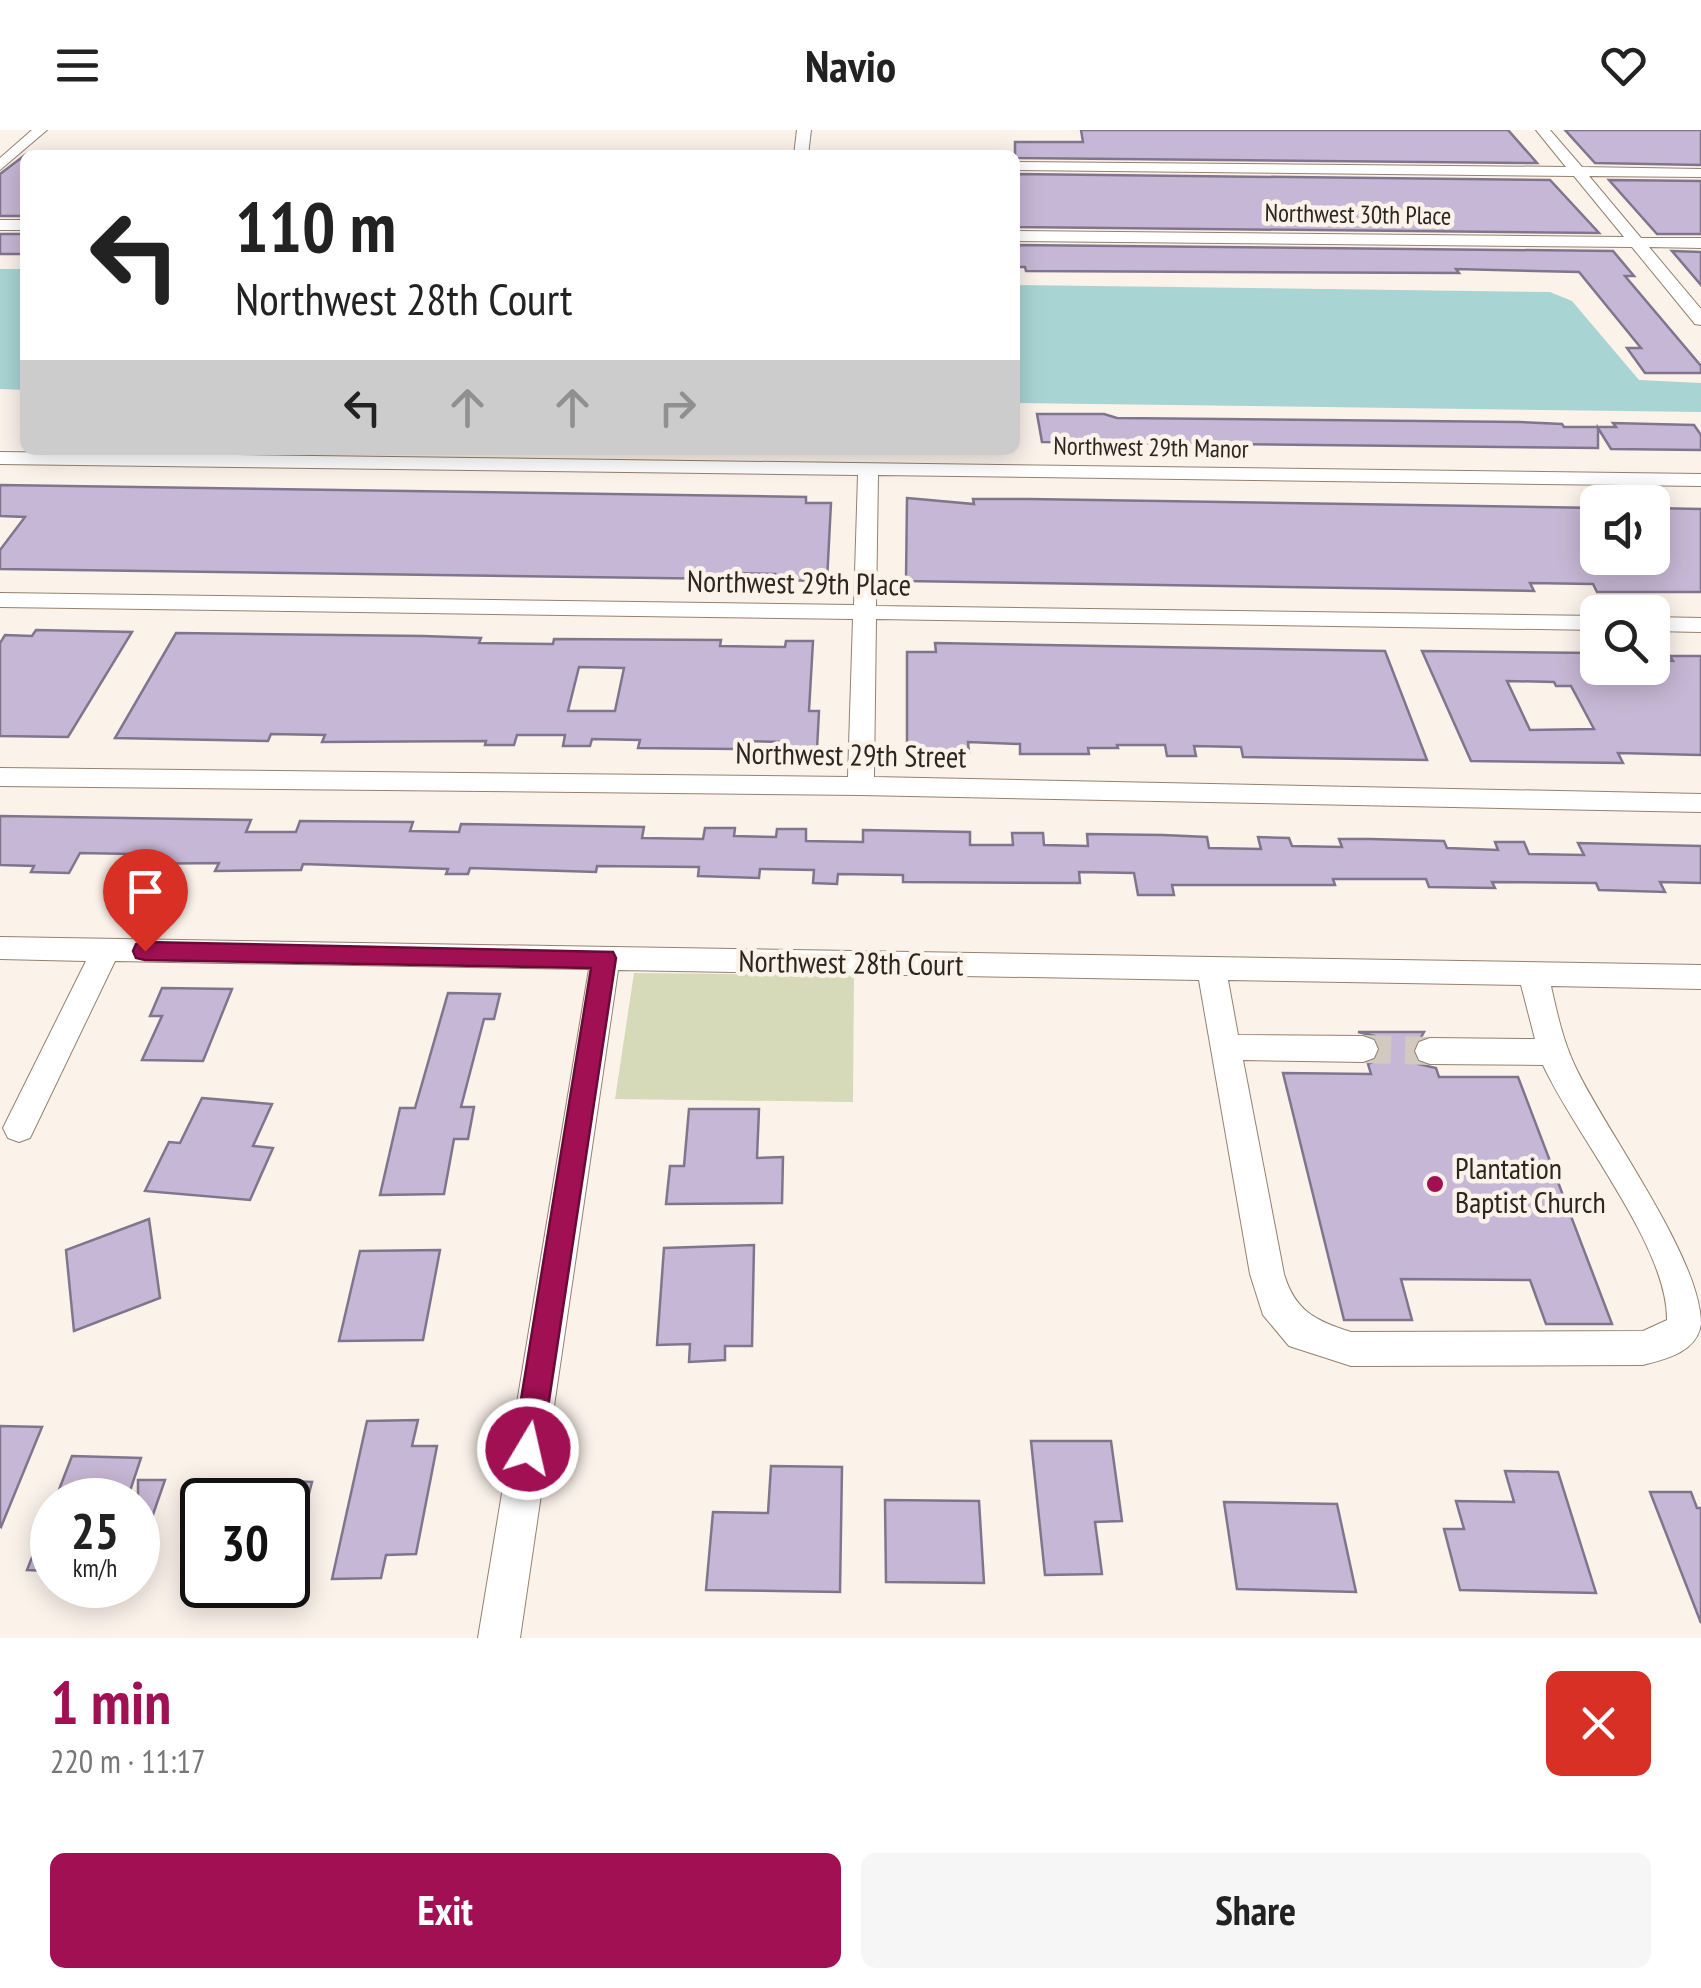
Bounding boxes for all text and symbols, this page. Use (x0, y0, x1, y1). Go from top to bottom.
text: Navio (805, 36, 896, 94)
icon: menu (50, 38, 105, 93)
icon: heart (1596, 38, 1651, 93)
text: 110 m (235, 181, 396, 271)
icon: left (70, 190, 200, 320)
street label: Northwest 30th Place (1264, 196, 1452, 232)
text: Northwest 28th Court (235, 269, 572, 327)
icon: left (335, 380, 390, 435)
icon: ahead (440, 380, 495, 435)
icon: ahead (545, 380, 600, 435)
icon: right (650, 380, 705, 435)
street label: Northwest 29th Manor (1053, 429, 1249, 465)
map controls (1580, 485, 1670, 685)
button: sound (1580, 485, 1670, 575)
street label: Northwest 29th Place (687, 561, 911, 603)
button: search (1580, 595, 1670, 685)
street label: Northwest 29th Street (735, 732, 968, 776)
pin (103, 849, 188, 952)
icon: arrive (118, 864, 173, 919)
street label: Northwest 28th Court (738, 941, 965, 983)
place label: Plantation Baptist Church (1455, 1148, 1606, 1221)
marker: Plantation Baptist Church (1424, 1173, 1446, 1195)
position arrow (476, 1397, 580, 1501)
speed limit sign: 30 (180, 1478, 310, 1608)
text: 25 (71, 1498, 119, 1563)
text: km/h (73, 1552, 117, 1584)
text: 1 min (50, 1663, 171, 1741)
button: close (1546, 1671, 1651, 1776)
text: 220 m · 11:17 (50, 1740, 205, 1782)
button: Exit (50, 1853, 841, 1968)
button: Share (861, 1853, 1651, 1968)

